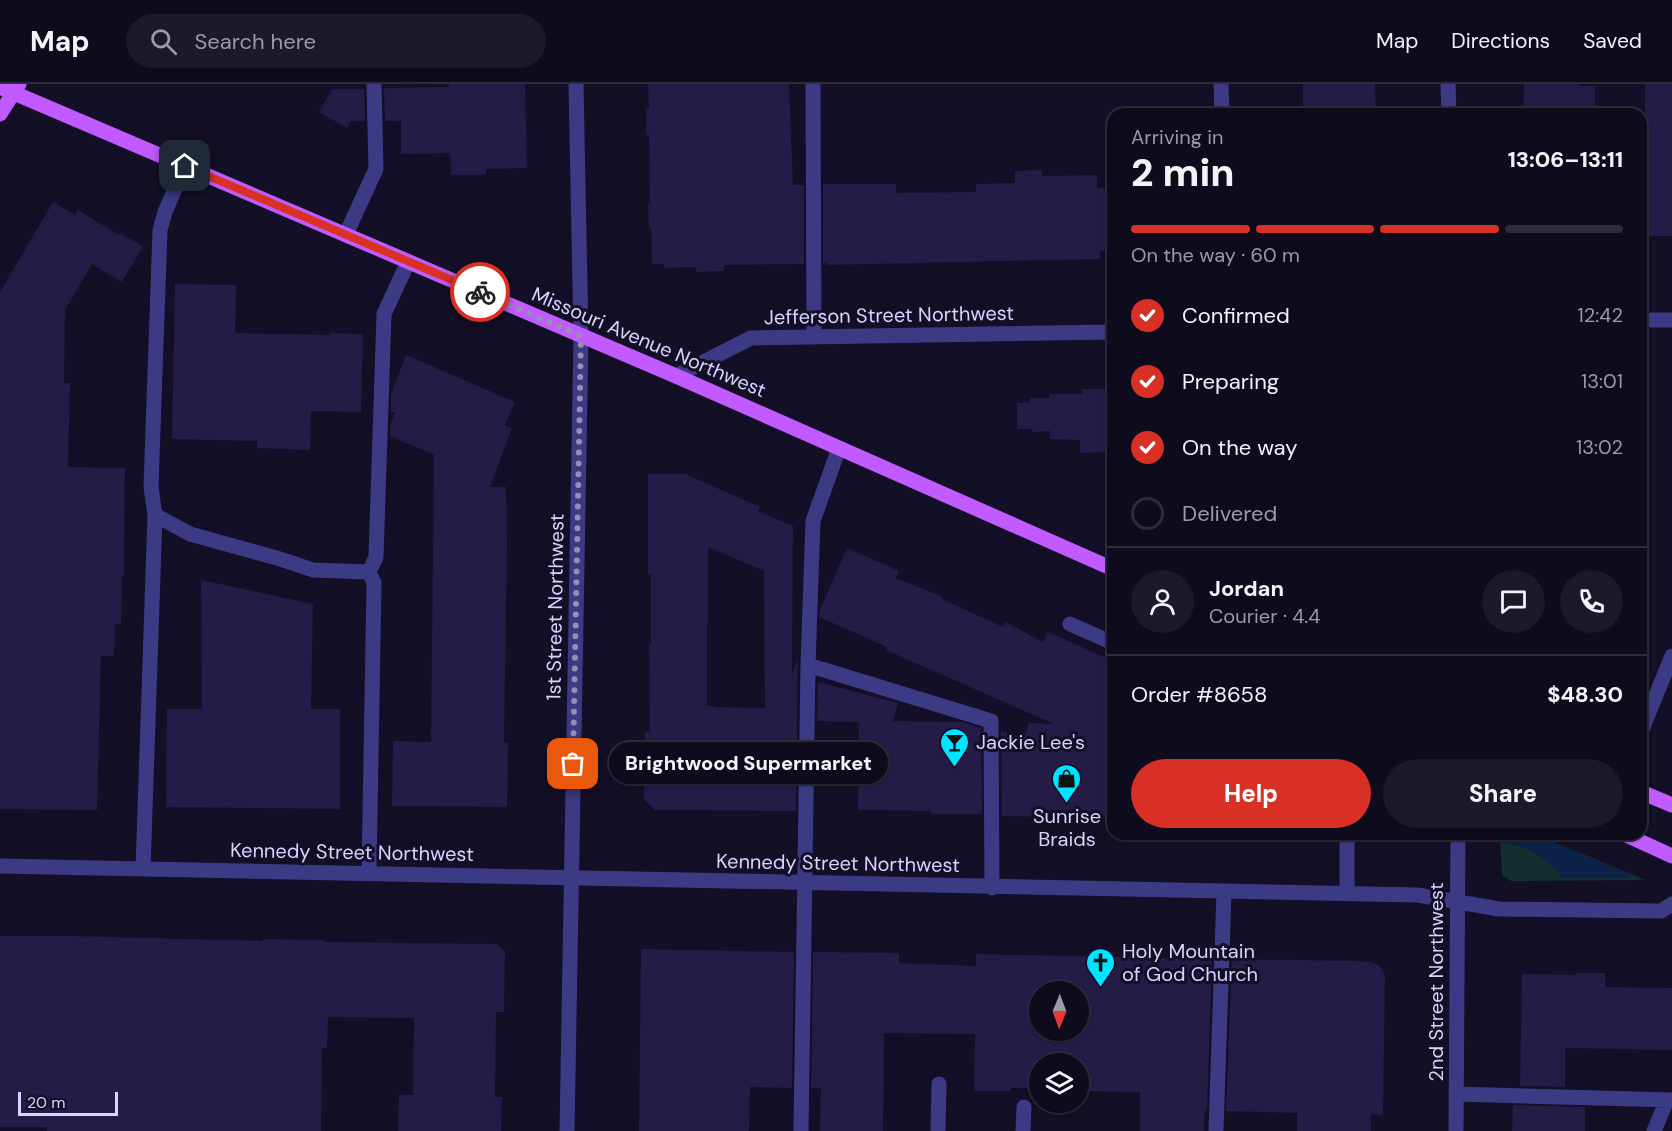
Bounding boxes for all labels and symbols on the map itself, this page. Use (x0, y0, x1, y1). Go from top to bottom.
pin (159, 140, 210, 191)
courier (450, 262, 510, 322)
street label: Missouri Avenue Northwest (528, 281, 770, 403)
street label: Jefferson Street Northwest (764, 300, 1014, 330)
street label: 1st Street Northwest (540, 513, 570, 701)
bar icon: Jackie Lee's (939, 726, 971, 768)
place label: Jackie Lee's (976, 729, 1085, 755)
pin (547, 738, 598, 789)
callout: Brightwood Supermarket (609, 743, 888, 785)
shop icon: Sunrise Braids (1051, 762, 1083, 804)
place label: Sunrise Braids (1033, 803, 1101, 852)
street label: Kennedy Street Northwest (230, 837, 474, 867)
street label: Kennedy Street Northwest (716, 848, 960, 878)
street label: 2nd Street Northwest (1423, 882, 1449, 1081)
place label: Holy Mountain of God Church (1122, 938, 1258, 987)
church icon: Holy Mountain of God Church (1085, 946, 1117, 988)
north arrow (1029, 981, 1089, 1041)
scale bar (18, 1089, 118, 1116)

